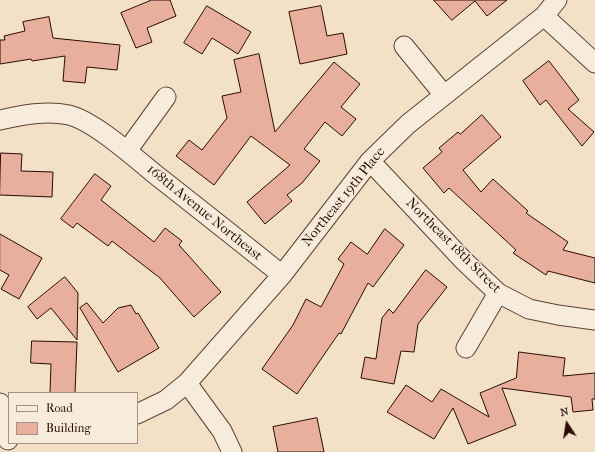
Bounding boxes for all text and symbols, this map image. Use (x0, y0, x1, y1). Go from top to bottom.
street label: Northeast 19th Place (299, 144, 389, 250)
street label: 168th Avenue Northeast (143, 161, 265, 265)
street label: Northeast 18th Street (402, 195, 504, 297)
legend (8, 392, 138, 444)
text: Road (46, 401, 73, 415)
north arrow (547, 404, 587, 444)
text: N (559, 405, 570, 419)
text: Building (46, 421, 91, 435)

